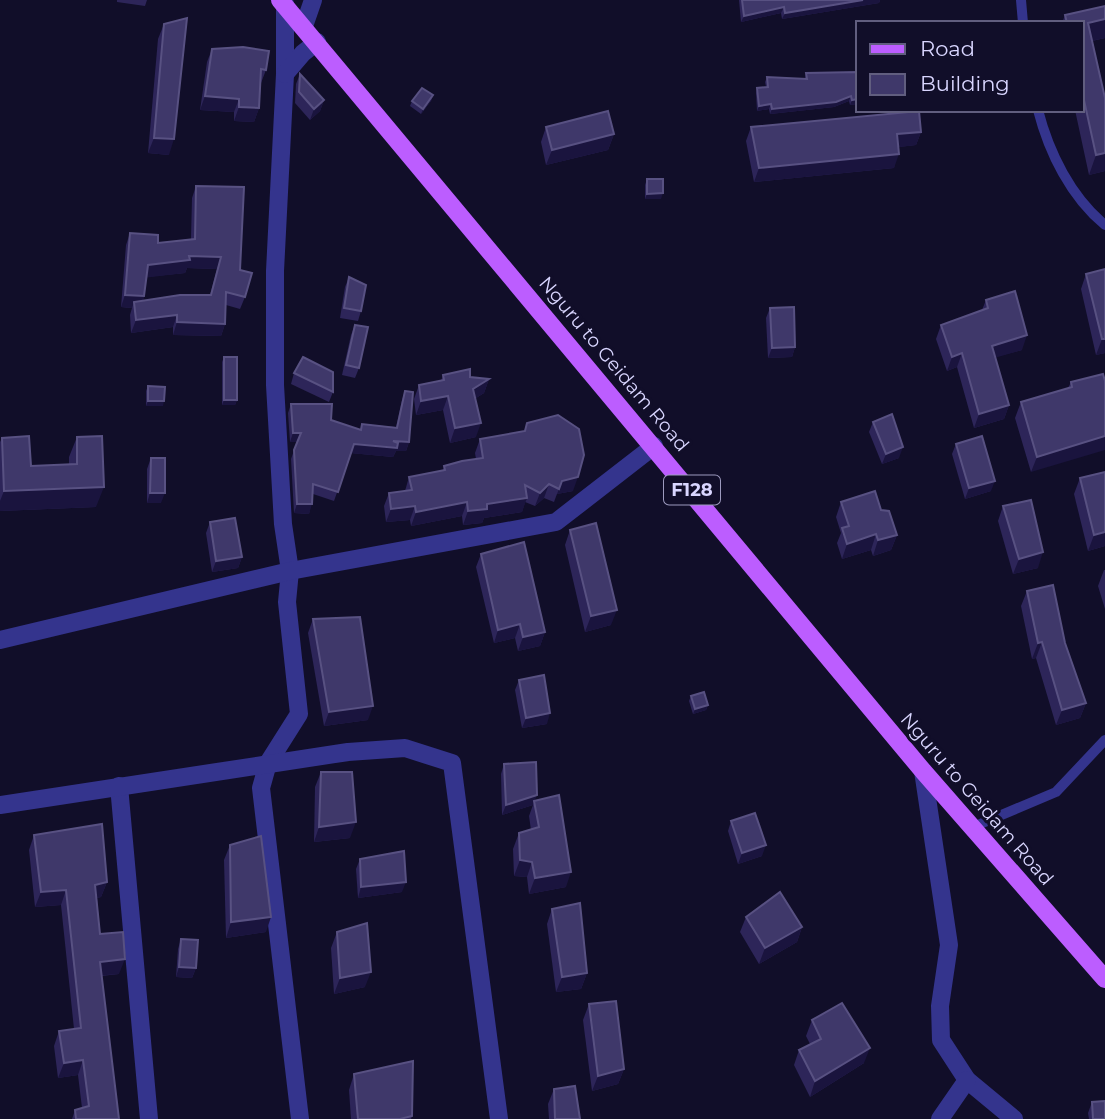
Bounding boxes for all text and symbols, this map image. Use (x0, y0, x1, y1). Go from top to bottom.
legend (856, 21, 1084, 112)
text: Road (920, 36, 975, 61)
text: Building (920, 71, 1010, 96)
street label: Nguru to Geidam Road (534, 272, 694, 456)
road number: F128 (664, 476, 720, 504)
street label: Nguru to Geidam Road (896, 708, 1058, 890)

